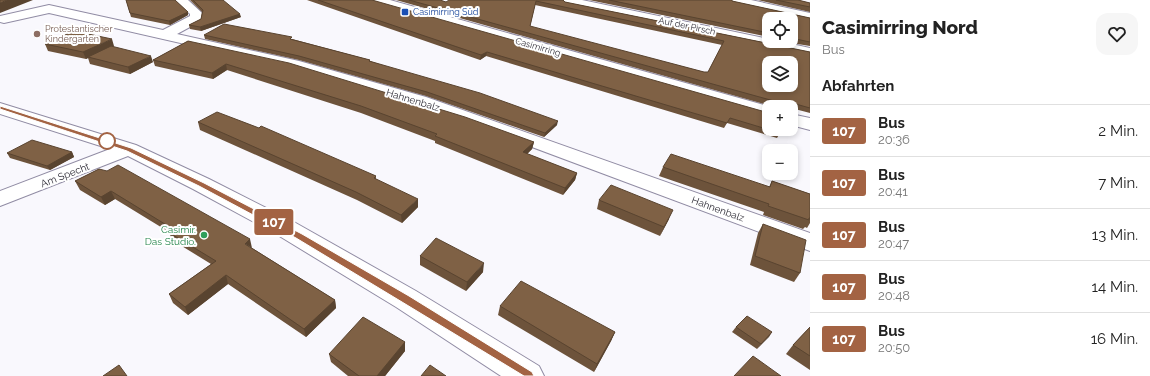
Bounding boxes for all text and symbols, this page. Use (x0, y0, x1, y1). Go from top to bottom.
marker: Casimirring Süd (400, 7, 410, 17)
place label: Casimirring Süd (413, 7, 479, 17)
map controls (762, 12, 798, 180)
button: locate (762, 12, 798, 48)
button: heart (1096, 13, 1138, 55)
street label: Auf der Pirsch (658, 15, 716, 37)
text: Casimirring Nord (822, 16, 978, 38)
place label: Protestantischer Kindergarten (45, 24, 113, 44)
marker: Protestantischer Kindergarten (32, 29, 42, 39)
street label: Casimirring (514, 36, 562, 58)
text: Bus (822, 42, 845, 57)
button: layers (762, 56, 798, 92)
text: Abfahrten (822, 77, 894, 95)
street label: Hahnenbalz (385, 87, 441, 113)
button: + (762, 100, 798, 136)
text: Bus (878, 114, 905, 132)
text: 2 Min. (1098, 122, 1138, 140)
text: 107 (832, 123, 856, 139)
unlabelled marker (98, 132, 116, 150)
text: 20:36 (878, 132, 910, 147)
button: − (762, 144, 798, 180)
street label: Am Specht (39, 160, 91, 189)
text: Bus (878, 166, 905, 184)
text: 7 Min. (1098, 174, 1138, 192)
text: 107 (832, 175, 856, 191)
text: 20:41 (878, 184, 908, 199)
street label: Hahnenbalz (690, 194, 746, 224)
line badge: 107 (251, 209, 297, 235)
text: 107 (262, 214, 286, 230)
text: Bus (878, 218, 905, 236)
place label: Casimir. Das Studio. (145, 224, 196, 247)
text: 13 Min. (1092, 226, 1138, 244)
text: 107 (832, 227, 856, 243)
marker: Casimir. Das Studio. (199, 230, 209, 240)
text: 20:47 (878, 236, 909, 251)
text: Bus (878, 270, 905, 288)
text: 14 Min. (1092, 278, 1138, 296)
text: 107 (832, 279, 856, 295)
text: 20:48 (878, 288, 910, 303)
text: Bus (878, 322, 905, 340)
text: 16 Min. (1091, 330, 1138, 348)
text: 107 (832, 331, 856, 347)
text: 20:50 (878, 340, 910, 355)

